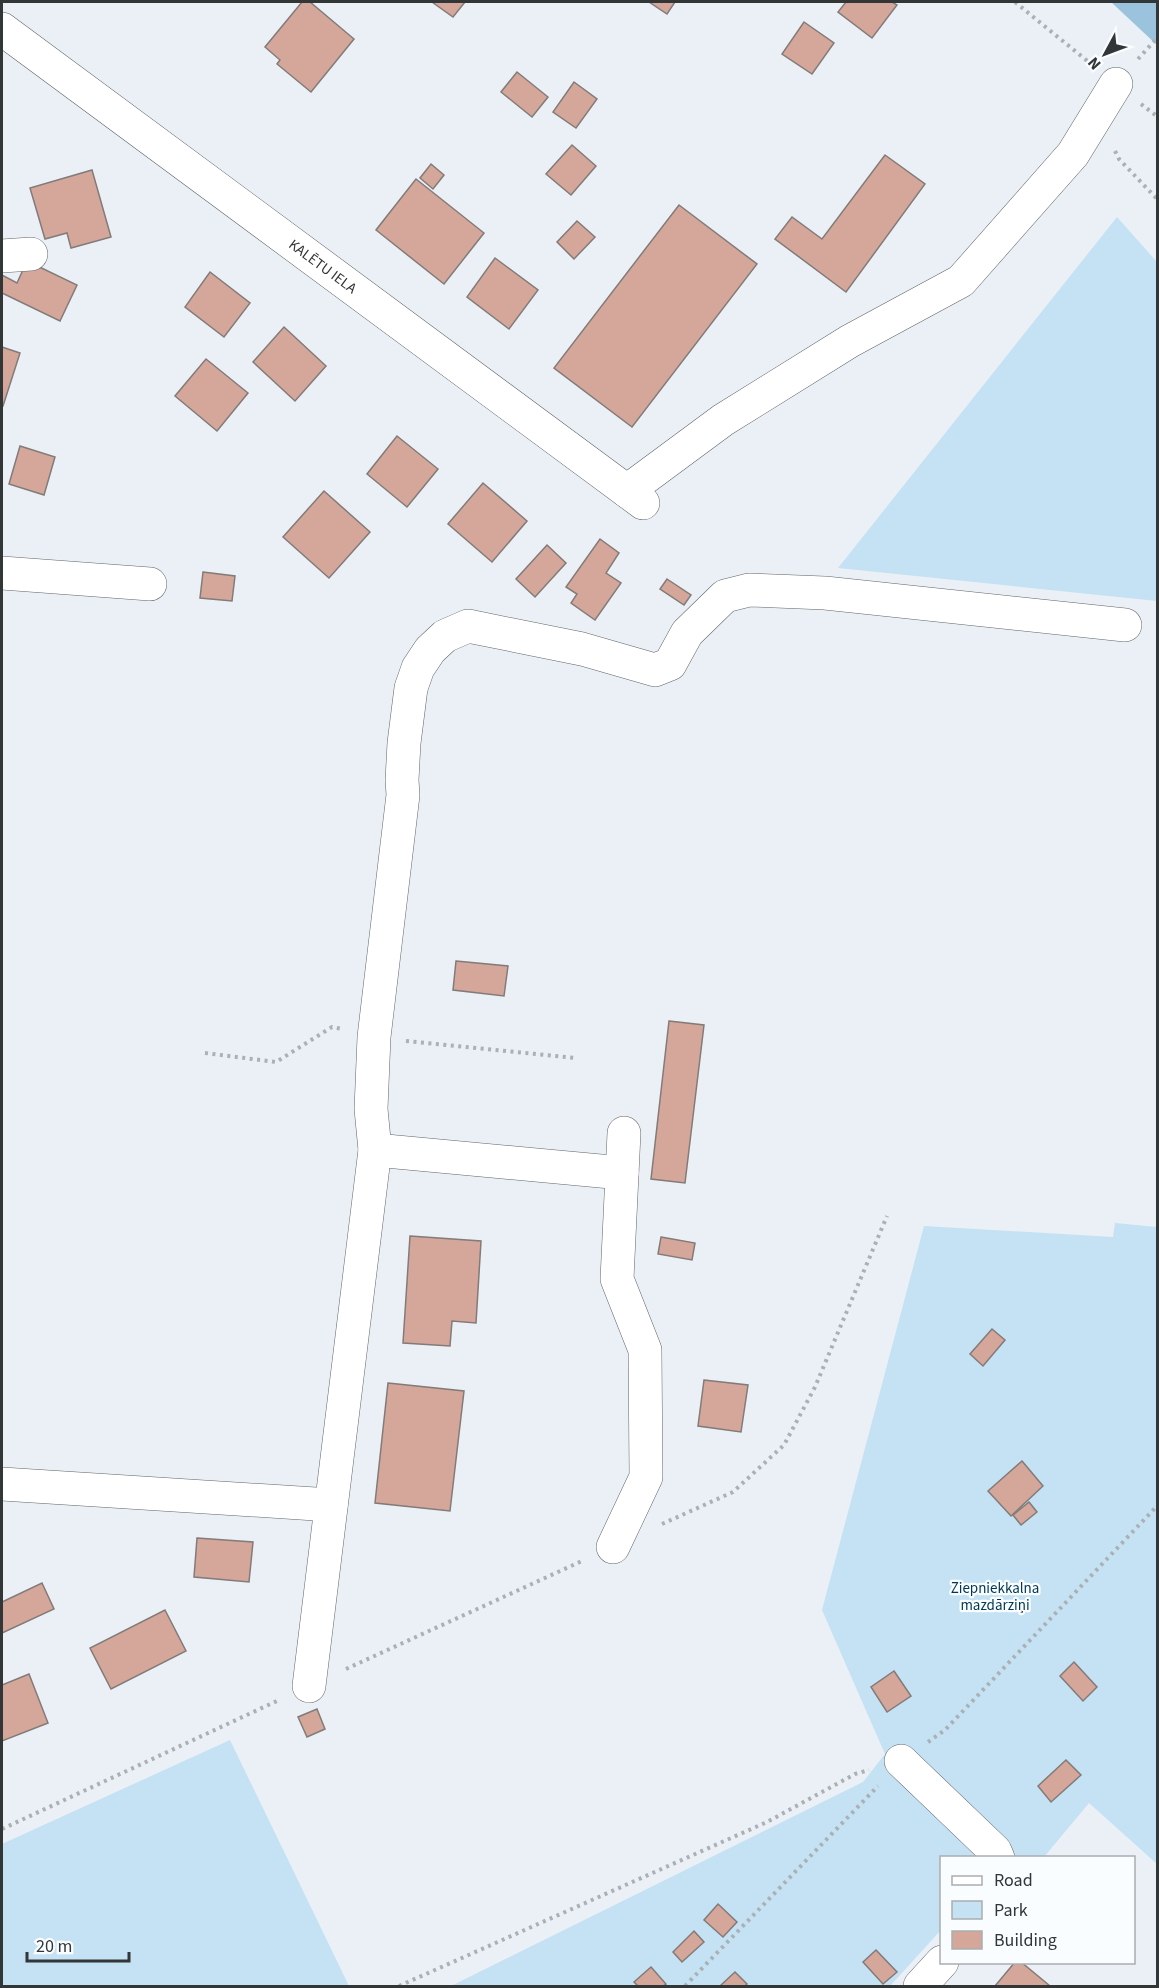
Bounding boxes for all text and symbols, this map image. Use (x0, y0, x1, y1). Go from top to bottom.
north arrow (1075, 24, 1135, 84)
text: N (1083, 52, 1106, 74)
street label: KALĒTU IELA (284, 234, 362, 299)
park label: Ziepniekkalna mazdārziņi (951, 1578, 1039, 1616)
legend (940, 1856, 1135, 1964)
text: Road (994, 1868, 1033, 1893)
text: Park (994, 1898, 1028, 1923)
scale bar (27, 1925, 129, 1963)
text: Building (994, 1928, 1057, 1953)
text: 20 m (36, 1934, 72, 1959)

